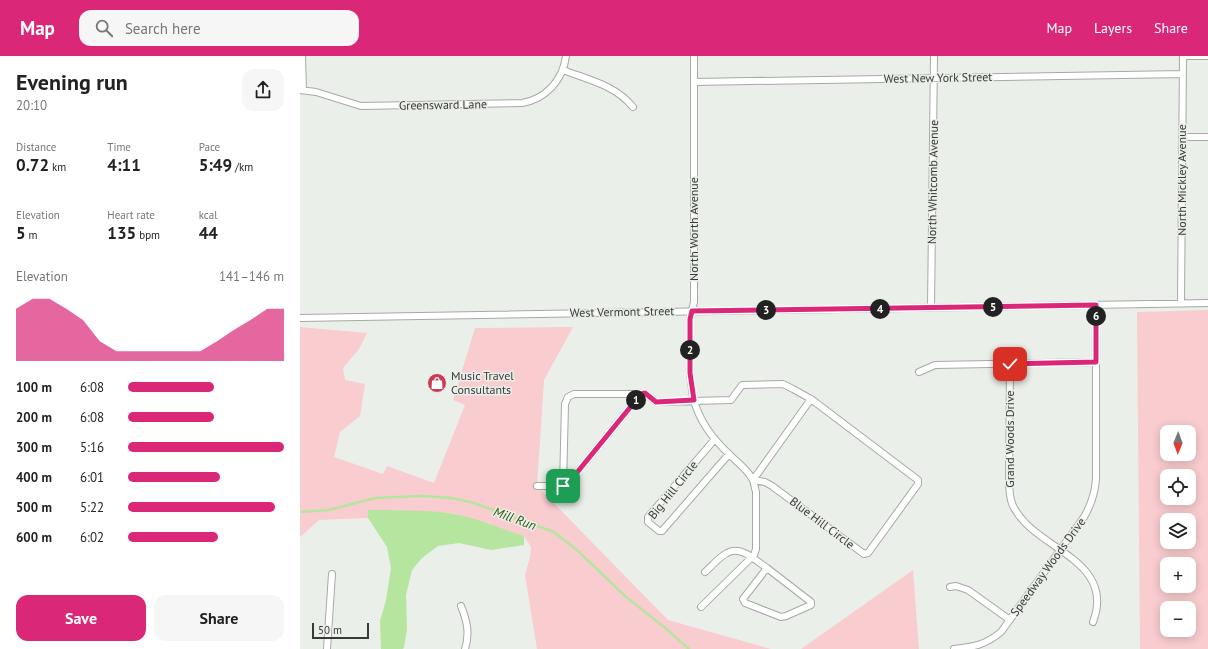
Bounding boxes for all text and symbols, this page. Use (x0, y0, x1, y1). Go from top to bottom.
search box (79, 10, 359, 46)
text: Map (20, 16, 55, 40)
icon: search (93, 17, 115, 39)
text: Search here (125, 19, 201, 38)
text: Map (1046, 19, 1072, 37)
text: Layers (1094, 19, 1132, 37)
text: Share (1154, 19, 1188, 37)
text: Evening run (16, 68, 128, 96)
button: share (242, 69, 284, 111)
street label: West New York Street (884, 69, 992, 86)
street label: Greensward Lane (399, 96, 487, 113)
text: 20:10 (16, 97, 47, 114)
street label: North Whitcomb Avenue (924, 120, 941, 244)
street label: North Mickley Avenue (1174, 124, 1189, 236)
text: Distance (16, 140, 56, 154)
text: Time (107, 140, 131, 154)
text: Pace (199, 140, 220, 154)
text: 0.72 (16, 154, 49, 176)
text: 4:11 (107, 154, 141, 176)
text: 5:49 (199, 154, 232, 176)
text: km (49, 160, 66, 174)
text: /km (232, 160, 253, 174)
street label: North Worth Avenue (686, 177, 701, 281)
text: Elevation (16, 208, 60, 222)
text: Heart rate (107, 208, 155, 222)
text: kcal (199, 208, 217, 222)
text: 5 (16, 222, 26, 244)
text: 135 (107, 222, 136, 244)
text: 44 (199, 222, 218, 244)
text: m (26, 228, 38, 242)
text: bpm (136, 228, 160, 242)
text: Elevation (16, 268, 68, 285)
text: 141–146 m (219, 268, 284, 285)
pin: 5 (983, 297, 1003, 317)
pin: 4 (870, 299, 890, 319)
pin: 3 (756, 300, 776, 320)
text: 5 (990, 300, 996, 314)
text: 4 (877, 302, 883, 316)
street label: West Vermont Street (570, 303, 674, 320)
text: 3 (763, 303, 769, 317)
pin: 6 (1086, 306, 1106, 326)
text: 6 (1093, 309, 1099, 323)
pin: 2 (680, 340, 700, 360)
text: 2 (687, 343, 693, 357)
pin (993, 347, 1027, 381)
icon: check (999, 353, 1021, 375)
place label: Music Travel Consultants (451, 368, 514, 397)
shop icon: Music Travel Consultants (426, 372, 448, 394)
text: 100 m (16, 379, 52, 396)
text: 6:08 (80, 379, 104, 396)
pin: 1 (626, 390, 646, 410)
street label: Grand Woods Drive (1002, 390, 1017, 488)
text: 1 (633, 393, 639, 407)
text: 200 m (16, 409, 52, 426)
text: 6:08 (80, 409, 104, 426)
north arrow (1160, 425, 1196, 461)
map controls (1160, 425, 1196, 637)
text: 300 m (16, 439, 52, 456)
text: 5:16 (80, 439, 104, 456)
street label: Big Hill Circle (645, 458, 701, 522)
text: 400 m (16, 469, 52, 486)
text: 6:01 (80, 469, 104, 486)
pin (546, 469, 580, 503)
button: locate (1160, 469, 1196, 505)
icon: arrive (552, 475, 574, 497)
street label: Blue Hill Circle (787, 493, 858, 552)
text: 500 m (16, 499, 52, 516)
text: 5:22 (80, 499, 104, 516)
water label: Mill Run (491, 503, 539, 534)
button: layers (1160, 513, 1196, 549)
street label: Speedway Woods Drive (1007, 514, 1088, 619)
text: 600 m (16, 529, 52, 546)
text: 6:02 (80, 529, 104, 546)
button: + (1160, 557, 1196, 593)
button: Save (16, 595, 146, 641)
button: Share (154, 595, 284, 641)
button: − (1160, 601, 1196, 637)
scale bar (312, 621, 369, 640)
text: 50 m (318, 623, 342, 637)

